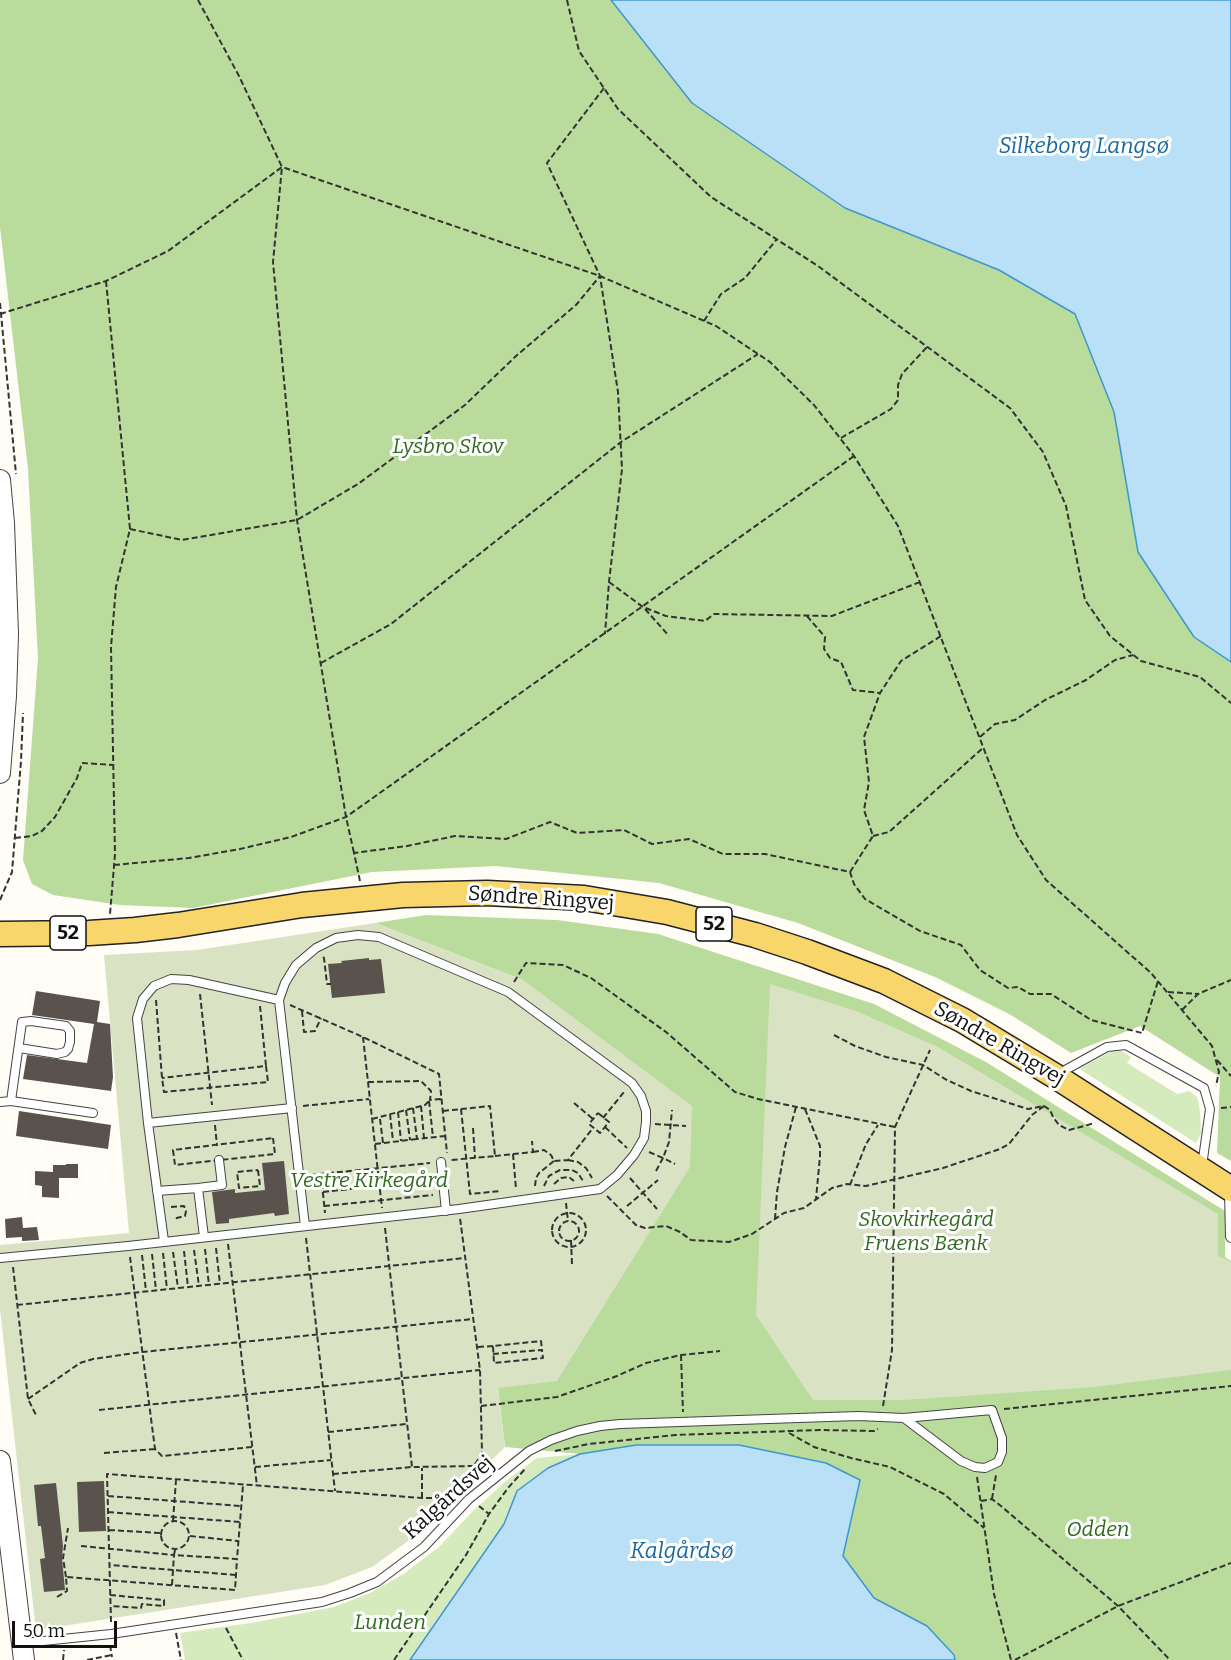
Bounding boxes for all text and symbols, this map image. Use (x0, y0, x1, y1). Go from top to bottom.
water label: Silkeborg Langsø (999, 134, 1169, 160)
park label: Lysbro Skov (392, 434, 504, 460)
street label: Søndre Ringvej (467, 881, 615, 917)
road number: 52 (696, 907, 732, 941)
road number: 52 (50, 916, 86, 950)
street label: Søndre Ringvej (929, 996, 1069, 1092)
park label: Vestre Kirkegård (290, 1168, 448, 1194)
park label: Skovkirkegård Fruens Bænk (858, 1207, 994, 1257)
street label: Kalgårdsvej (399, 1451, 499, 1545)
park label: Odden (1066, 1517, 1130, 1543)
water label: Kalgårdsø (630, 1539, 734, 1565)
scale bar (15, 1609, 120, 1647)
park label: Lunden (354, 1610, 426, 1636)
text: 50 m (23, 1620, 65, 1642)

